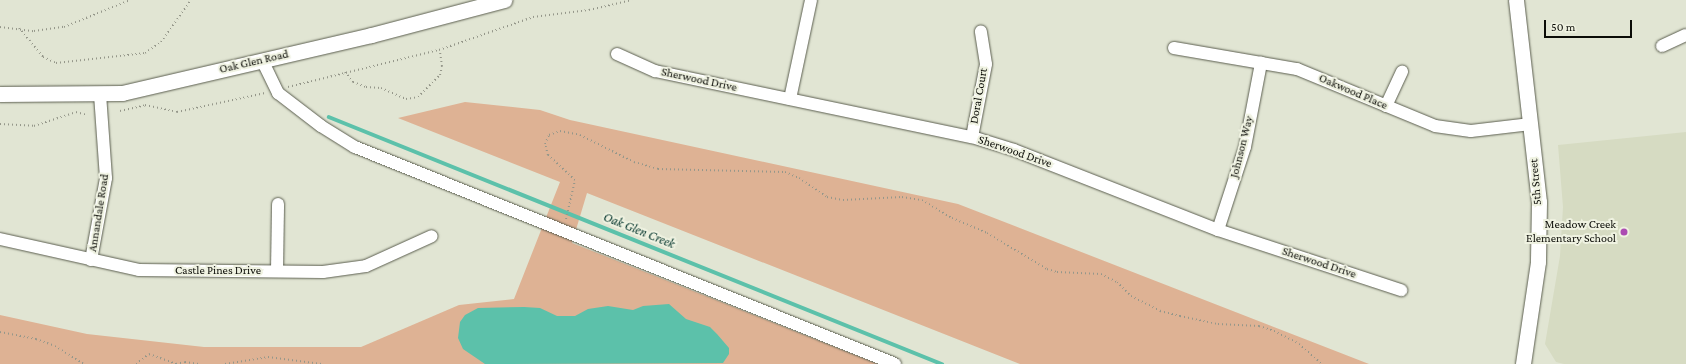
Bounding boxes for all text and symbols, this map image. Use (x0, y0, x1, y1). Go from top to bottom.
scale bar (1546, 12, 1634, 38)
text: 50 m (1551, 20, 1575, 34)
street label: Oak Glen Road (218, 47, 290, 77)
street label: Sherwood Drive (660, 65, 738, 95)
street label: Doral Court (967, 67, 991, 125)
street label: Oakwood Place (1316, 71, 1390, 113)
street label: Johnson Way (1227, 115, 1257, 179)
street label: Sherwood Drive (976, 133, 1054, 171)
street label: 5th Street (1527, 158, 1545, 206)
street label: Annandale Road (86, 173, 112, 253)
water label: Oak Glen Creek (601, 210, 677, 252)
place label: Meadow Creek Elementary School (1526, 218, 1616, 246)
marker: Meadow Creek Elementary School (1619, 227, 1629, 237)
street label: Sherwood Drive (1280, 244, 1358, 282)
street label: Castle Pines Drive (175, 264, 261, 278)

